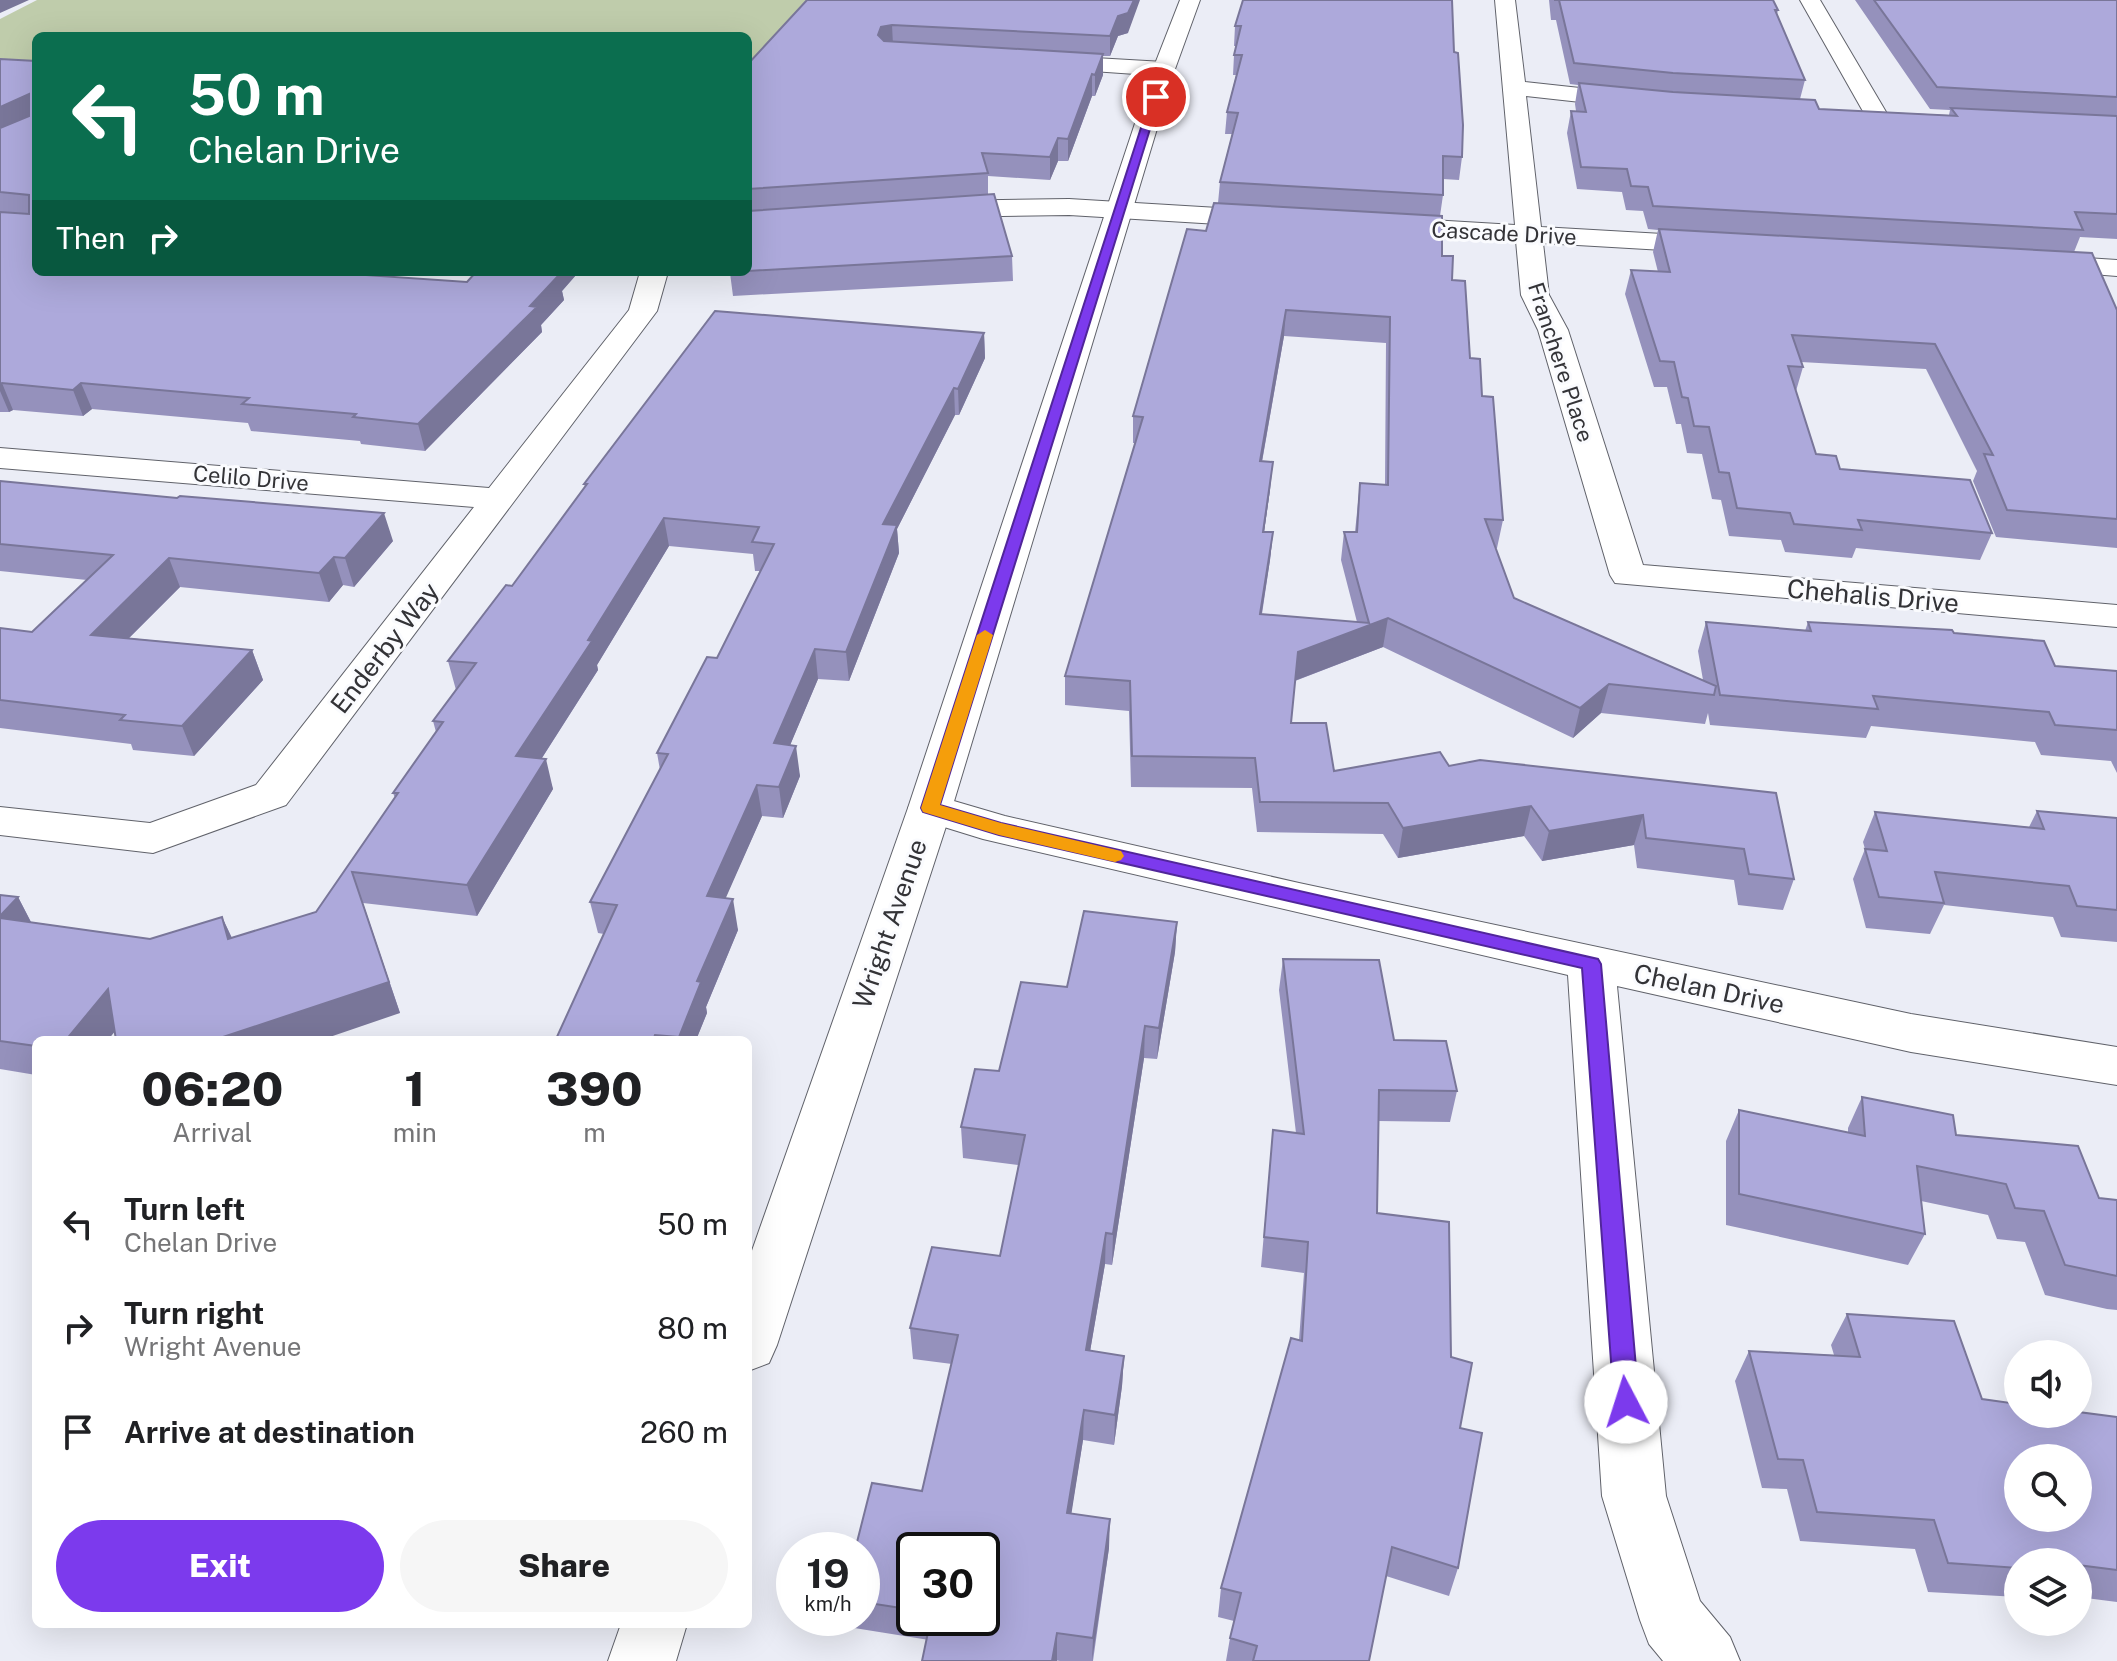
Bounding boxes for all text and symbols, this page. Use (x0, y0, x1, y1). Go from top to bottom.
text: 50 m (188, 62, 325, 128)
pin (1122, 63, 1190, 131)
icon: left (56, 64, 160, 168)
icon: arrive (1134, 75, 1178, 119)
text: Chelan Drive (188, 129, 400, 171)
icon: right (141, 216, 185, 260)
street label: Cascade Drive (1431, 216, 1577, 250)
text: Then (56, 220, 125, 256)
street label: Franchere Place (1523, 279, 1599, 445)
street label: Celilo Drive (192, 460, 310, 496)
street label: Chehalis Drive (1786, 573, 1960, 618)
street label: Enderby Way (324, 576, 445, 719)
street label: Wright Avenue (846, 835, 933, 1013)
street label: Chelan Drive (1631, 957, 1787, 1020)
text: 06:20 (141, 1060, 283, 1117)
text: 1 (404, 1060, 425, 1117)
text: 390 (546, 1060, 643, 1117)
text: Arrival (172, 1117, 252, 1148)
text: min (393, 1117, 437, 1148)
text: m (583, 1117, 606, 1148)
text: Turn left (124, 1191, 245, 1227)
icon: left (56, 1202, 100, 1246)
text: 50 m (657, 1206, 728, 1242)
text: Chelan Drive (124, 1227, 277, 1258)
text: Turn right (124, 1295, 264, 1331)
icon: right (56, 1306, 100, 1350)
text: 80 m (657, 1310, 728, 1346)
text: Wright Avenue (124, 1331, 302, 1362)
map controls (2004, 1340, 2092, 1636)
button: sound (2004, 1340, 2092, 1428)
position arrow (1584, 1360, 1668, 1444)
icon: arrive (56, 1410, 100, 1454)
text: Arrive at destination (124, 1414, 415, 1450)
text: 260 m (640, 1414, 728, 1450)
button: search (2004, 1444, 2092, 1532)
button: Exit (56, 1520, 384, 1612)
button: Share (400, 1520, 728, 1612)
speed limit sign: 30 (896, 1532, 1000, 1636)
button: layers (2004, 1548, 2092, 1636)
text: 19 (806, 1550, 850, 1597)
text: km/h (804, 1592, 852, 1616)

